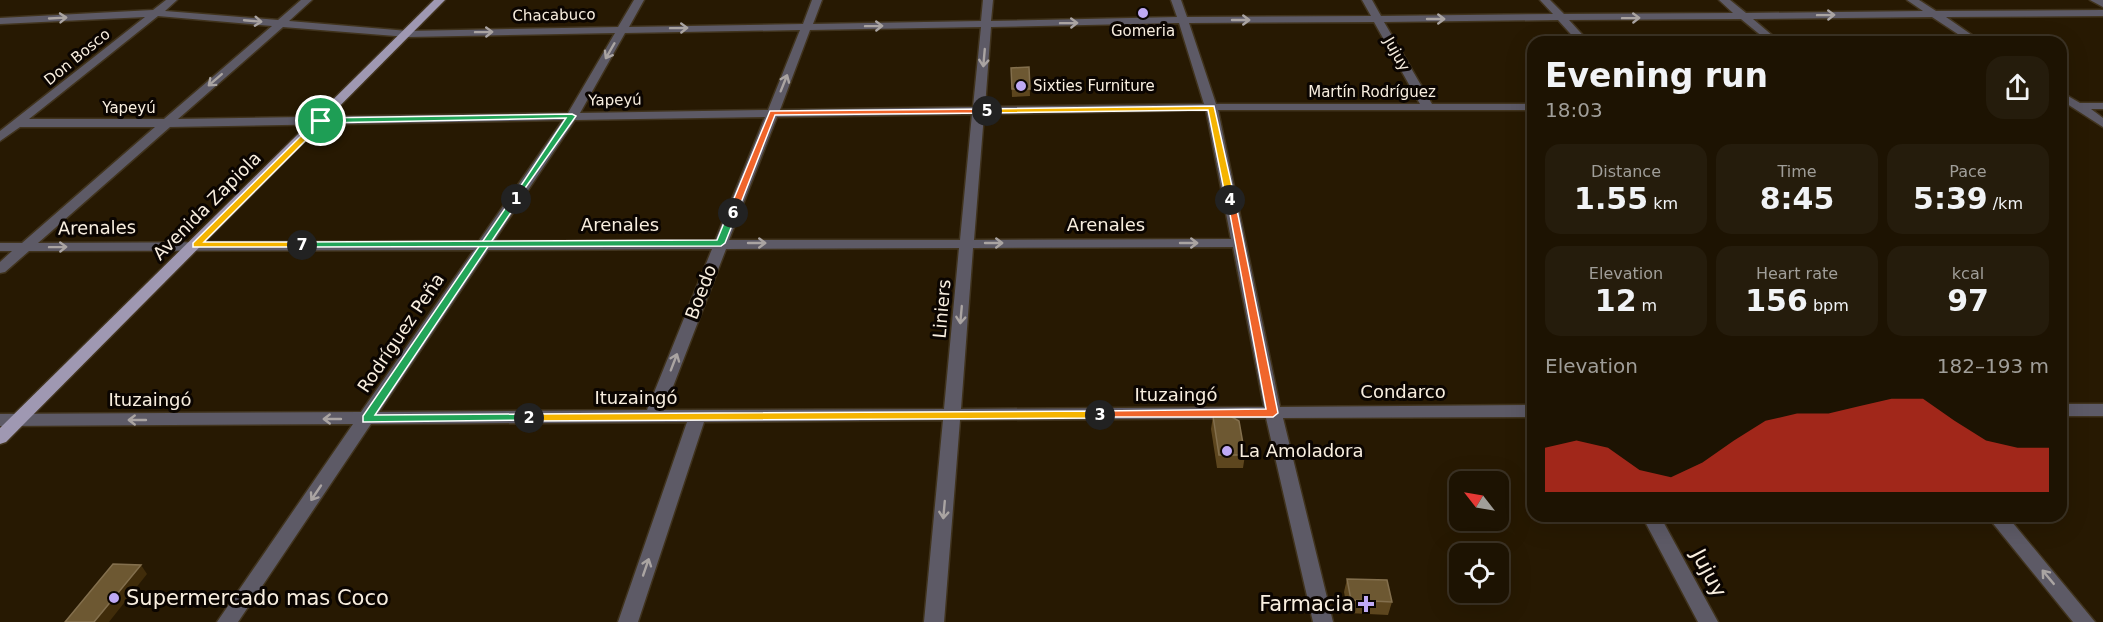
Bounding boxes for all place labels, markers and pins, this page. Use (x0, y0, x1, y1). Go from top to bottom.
marker: Gomeria (1136, 6, 1150, 20)
place label: Gomeria (1111, 22, 1175, 40)
place label: Sixties Furniture (1033, 77, 1155, 95)
marker: Sixties Furniture (1014, 79, 1028, 93)
pin (295, 95, 346, 146)
pin: 5 (972, 96, 1002, 126)
pin: 1 (501, 184, 531, 214)
pin: 4 (1215, 185, 1245, 215)
pin: 6 (718, 198, 748, 228)
pin: 7 (287, 230, 317, 260)
pin: 3 (1085, 400, 1115, 430)
pin: 2 (514, 403, 544, 433)
place label: La Amoladora (1239, 440, 1364, 461)
marker: La Amoladora (1220, 444, 1234, 458)
place label: Supermercado mas Coco (126, 586, 389, 610)
marker: Supermercado mas Coco (107, 591, 121, 605)
place label: Farmacia (1259, 592, 1354, 616)
marker: Farmacia (1359, 597, 1373, 611)

